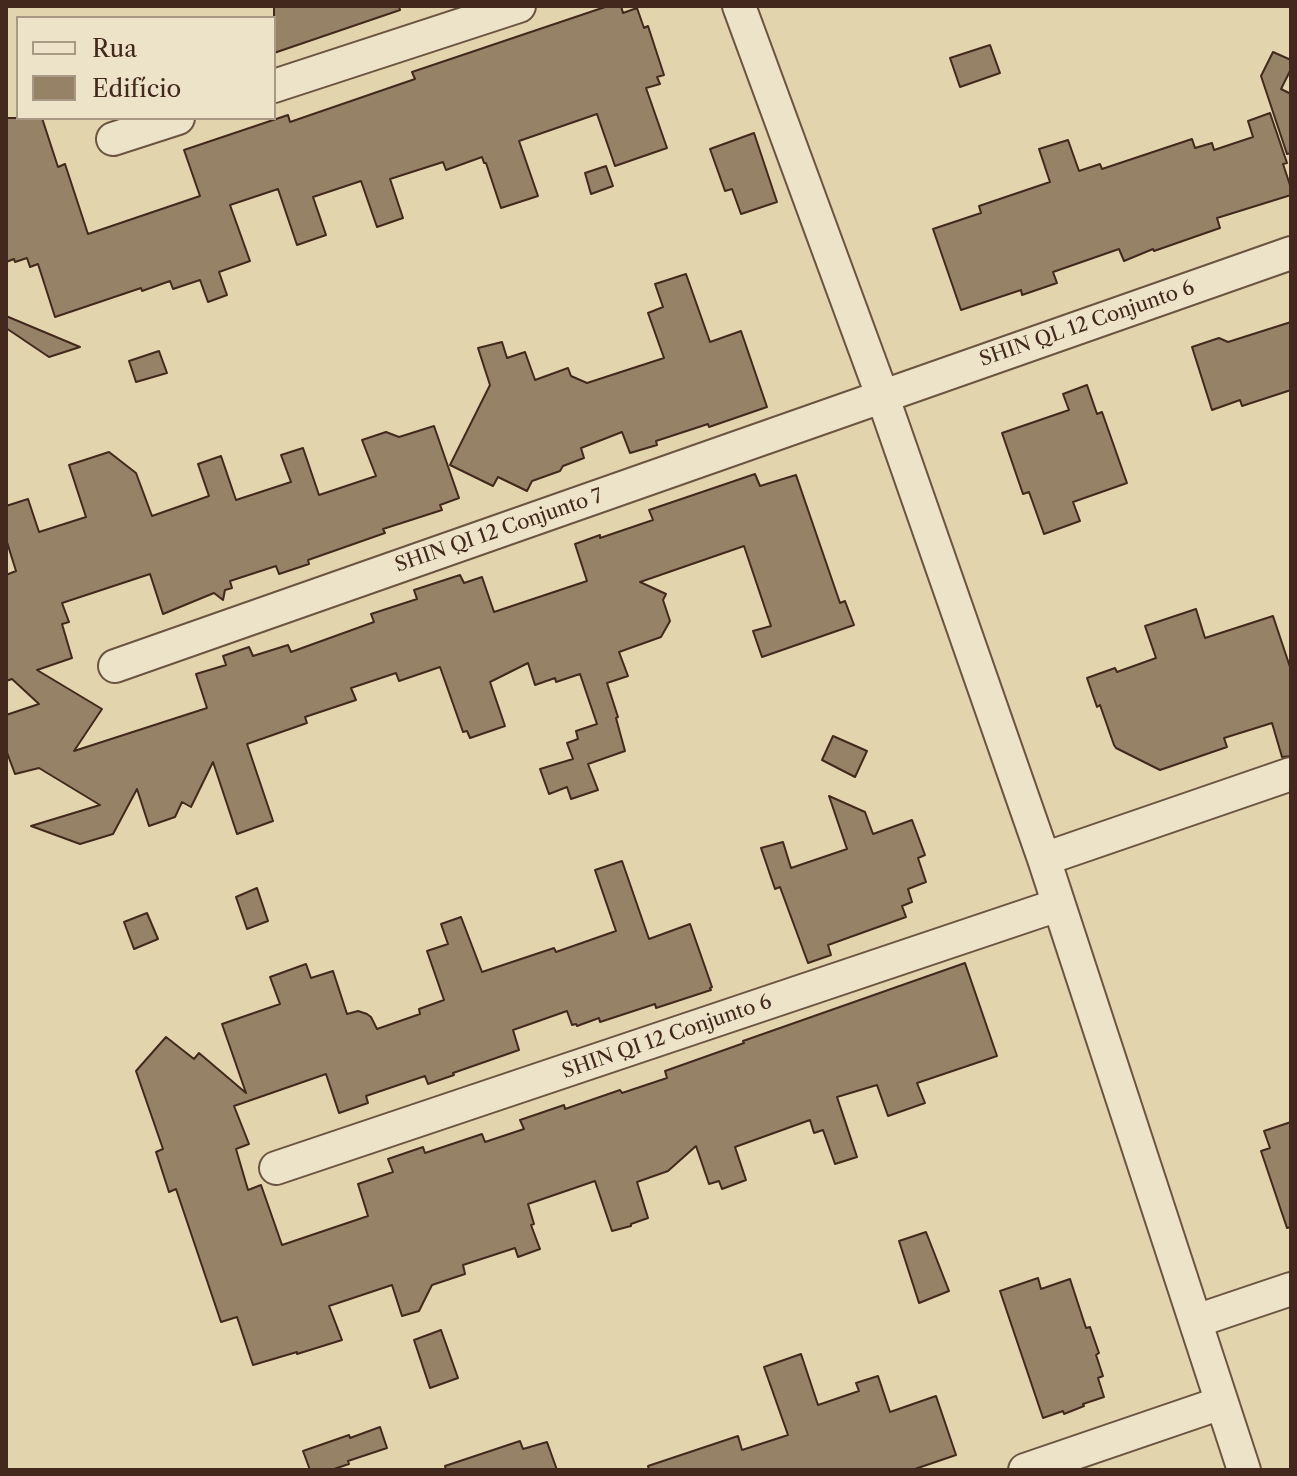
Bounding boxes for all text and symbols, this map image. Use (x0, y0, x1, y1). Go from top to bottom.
legend (16, 16, 276, 120)
text: Rua (92, 34, 137, 63)
text: Edifício (92, 74, 181, 103)
street label: SHIN QL 12 Conjunto 6 (976, 276, 1198, 372)
street label: SHIN QI 12 Conjunto 7 (392, 484, 606, 578)
street label: SHIN QI 12 Conjunto 6 (559, 990, 775, 1084)

